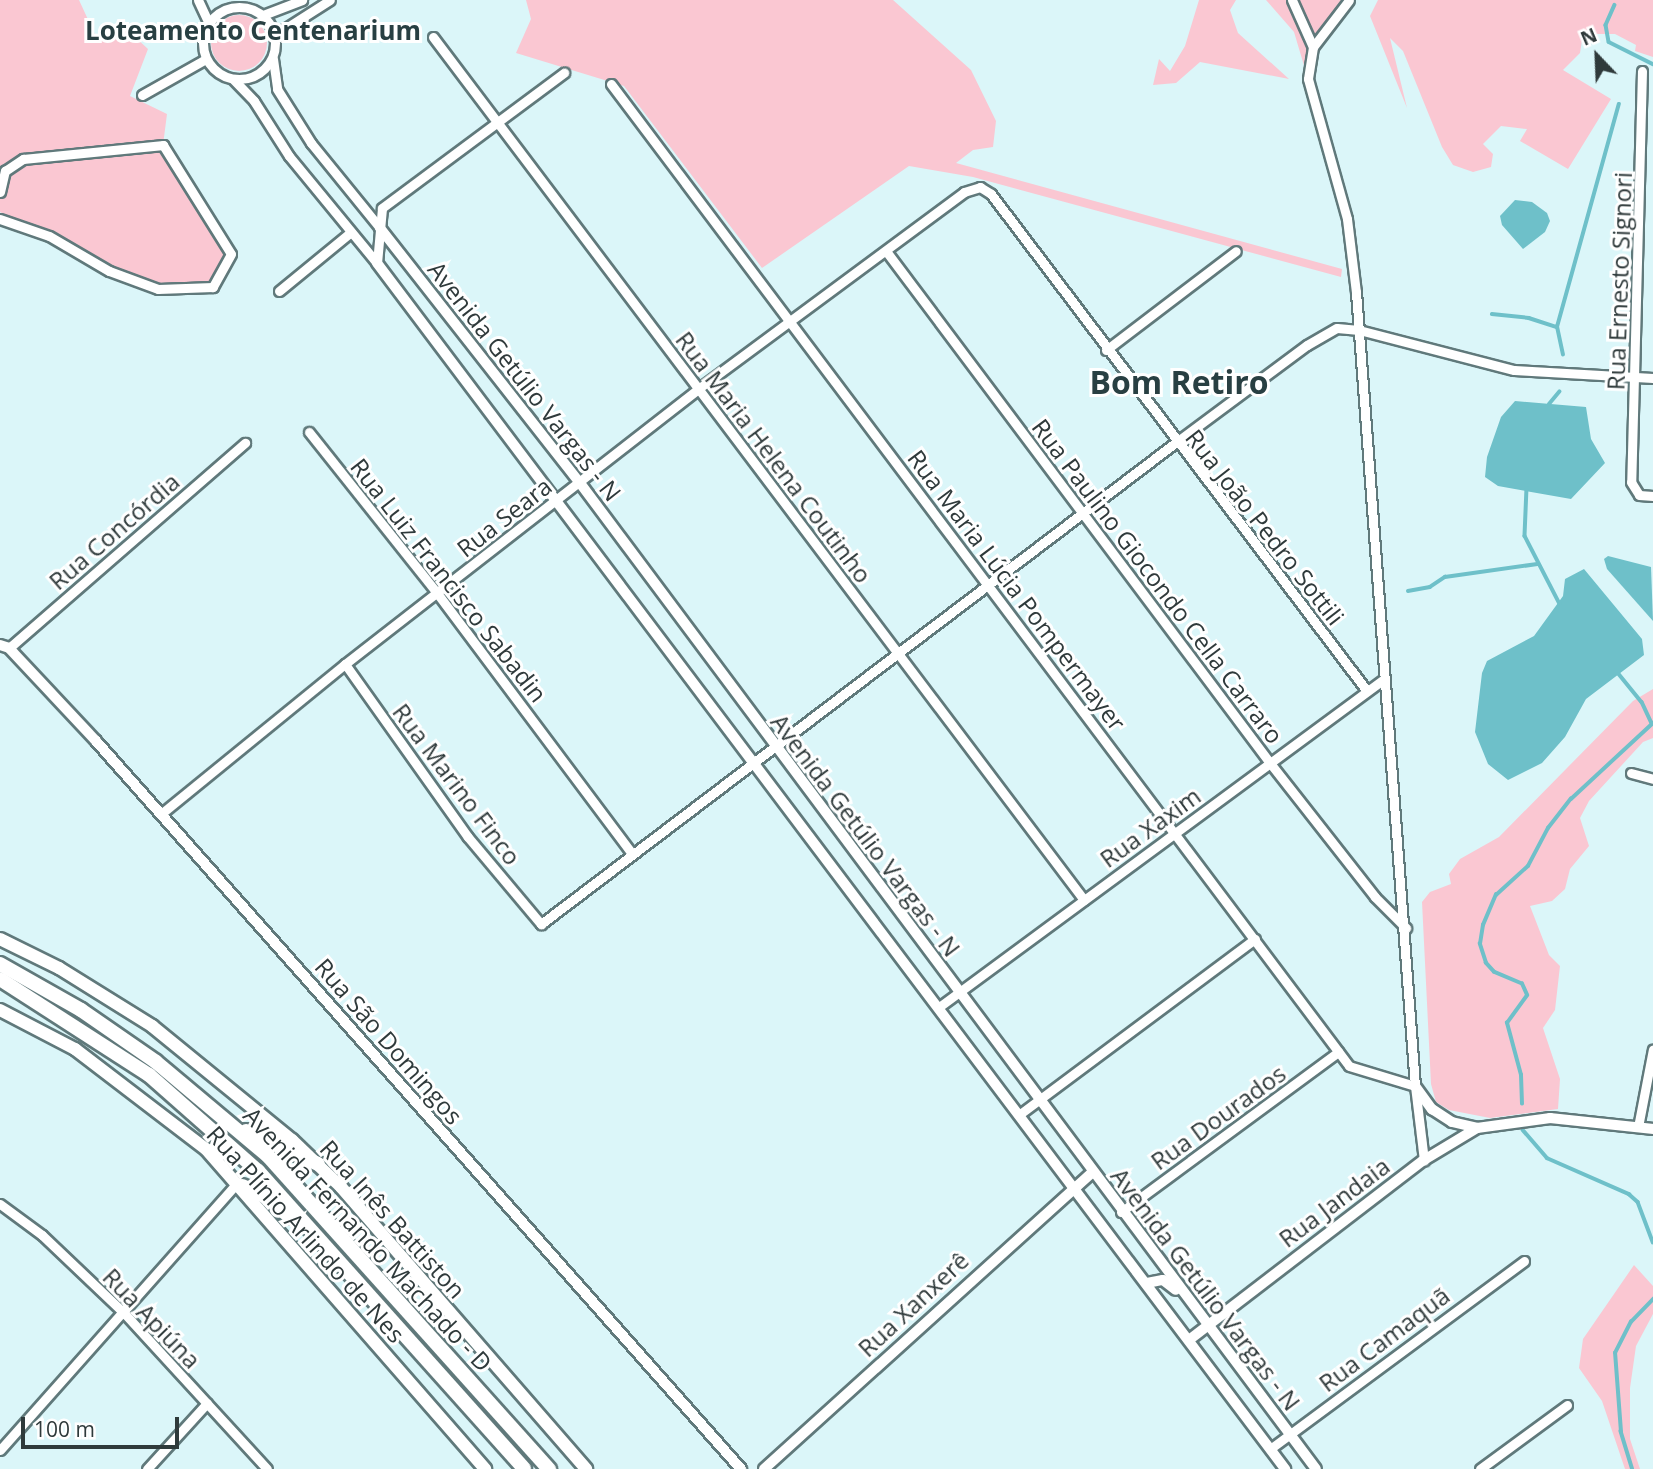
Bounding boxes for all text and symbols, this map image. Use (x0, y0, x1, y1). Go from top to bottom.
district label: Loteamento Centenarium (85, 15, 421, 47)
north arrow (1562, 21, 1632, 91)
text: N (1577, 22, 1601, 52)
street label: Rua Ernesto Signori (1601, 171, 1637, 391)
street label: Avenida Getúlio Vargas - N (422, 255, 628, 507)
street label: Rua Maria Helena Coutinho (670, 326, 878, 588)
district label: Bom Retiro (1089, 363, 1269, 401)
street label: Rua Paulino Giocondo Cella Carraro (1026, 413, 1290, 749)
street label: Rua João Pedro Sottili (1180, 424, 1350, 630)
street label: Rua Maria Lúcia Pompermayer (902, 444, 1132, 736)
street label: Rua Luiz Francisco Sabadin (345, 452, 553, 708)
street label: Rua Concórdia (43, 467, 185, 595)
street label: Rua Seara (451, 471, 557, 563)
street label: Rua Marino Finco (387, 698, 527, 870)
street label: Avenida Getúlio Vargas - N (765, 708, 967, 962)
street label: Rua Xaxim (1094, 781, 1206, 873)
street label: Rua São Domingos (309, 952, 469, 1130)
street label: Rua Dourados (1145, 1059, 1291, 1175)
street label: Avenida Fernando Machado - D (238, 1101, 498, 1377)
street label: Rua Plínio Arlindo de Nes (201, 1120, 411, 1348)
street label: Rua Inês Battiston (314, 1134, 472, 1304)
street label: Rua Jandaia (1273, 1151, 1395, 1253)
street label: Avenida Getúlio Vargas - N (1105, 1162, 1307, 1416)
street label: Rua Xanxerê (852, 1246, 974, 1362)
street label: Rua Apiúna (97, 1262, 207, 1374)
street label: Rua Camaquã (1313, 1281, 1455, 1397)
scale bar (24, 1402, 182, 1446)
text: 100 m (34, 1415, 95, 1443)

